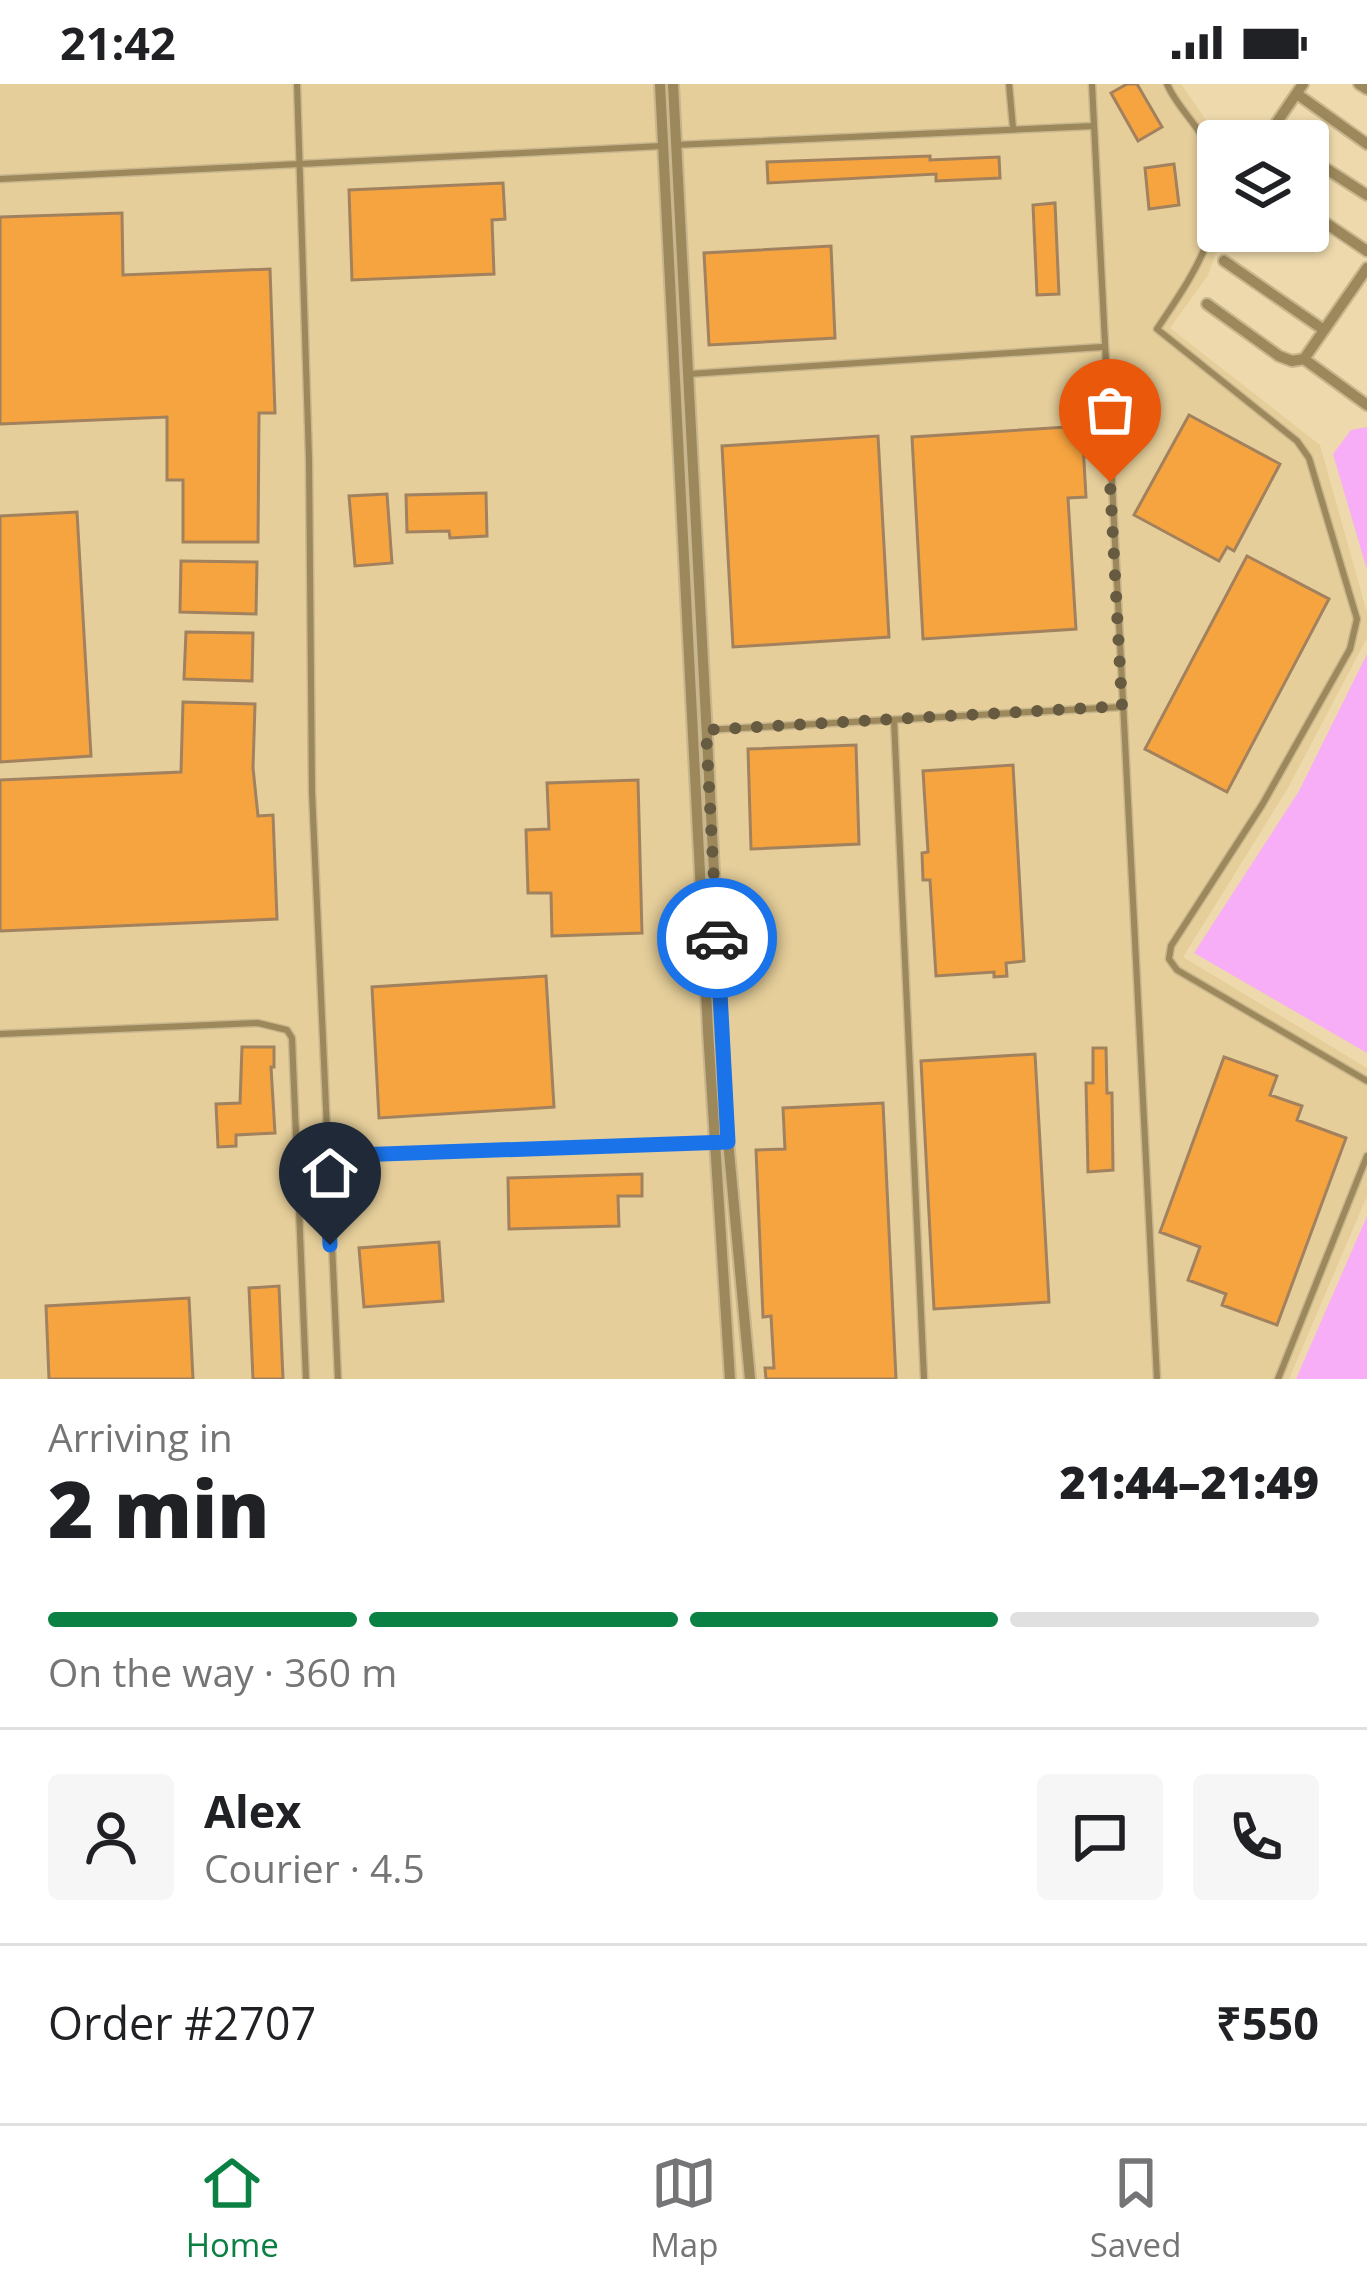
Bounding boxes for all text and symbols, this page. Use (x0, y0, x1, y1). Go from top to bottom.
text: 21:42 (60, 12, 176, 73)
map controls (1197, 120, 1329, 252)
button: layers (1197, 120, 1329, 252)
pin (1059, 359, 1161, 482)
icon: bag (1077, 377, 1143, 443)
courier (657, 878, 777, 998)
icon: car (684, 905, 750, 971)
pin (279, 1122, 381, 1245)
icon: home (297, 1140, 363, 1206)
text: Arriving in (48, 1410, 233, 1463)
text: 21:44–21:49 (1060, 1451, 1319, 1512)
text: 2 min (48, 1455, 270, 1561)
text: On the way · 360 m (48, 1645, 397, 1698)
button: person (48, 1774, 174, 1900)
button: chat (1037, 1774, 1163, 1900)
button: phone (1193, 1774, 1319, 1900)
text: Alex (204, 1780, 301, 1841)
text: Courier · 4.5 (204, 1841, 425, 1894)
text: Order #2707 (48, 1992, 316, 2053)
text: ₹550 (1216, 1992, 1319, 2053)
tab: Home (186, 2150, 279, 2267)
tab: Map (650, 2150, 718, 2267)
tab: Saved (1090, 2150, 1181, 2267)

